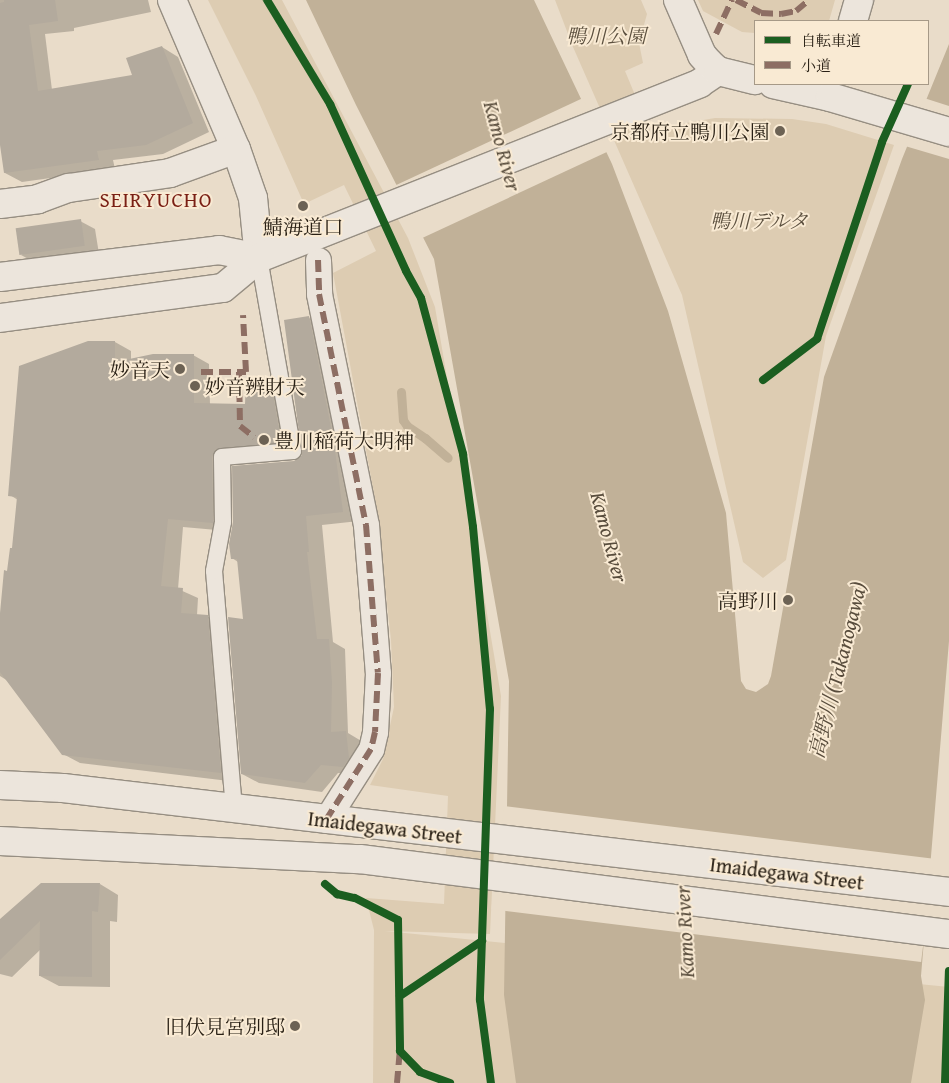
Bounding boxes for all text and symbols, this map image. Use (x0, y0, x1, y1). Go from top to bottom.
legend (754, 20, 929, 85)
park label: 鴨川公園 (566, 23, 646, 47)
text: 自転車道 (801, 30, 861, 51)
text: 小道 (801, 55, 831, 76)
water label: Kamo River (478, 98, 526, 194)
place label: 京都府立鴨川公園 (610, 119, 770, 143)
marker: 京都府立鴨川公園 (774, 125, 786, 137)
district label: SEIRYUCHO (98, 187, 214, 213)
marker: 鯖海道口 (297, 200, 309, 212)
park label: 鴨川デルタ (709, 208, 809, 232)
place label: 鯖海道口 (263, 214, 343, 238)
place label: 妙音天 (110, 357, 170, 381)
marker: 妙音天 (174, 363, 186, 375)
place label: 妙音辨財天 (205, 374, 305, 398)
marker: 妙音辨財天 (189, 380, 201, 392)
place label: 豊川稲荷大明神 (274, 428, 414, 452)
marker: 豊川稲荷大明神 (258, 434, 270, 446)
water label: Kamo River (585, 489, 633, 585)
water label: 高野川 (Takanogawa) (804, 579, 872, 761)
place label: 高野川 (718, 588, 778, 612)
marker: 高野川 (782, 594, 794, 606)
street label: Imaidegawa Street (307, 806, 463, 848)
street label: Imaidegawa Street (709, 852, 865, 894)
water label: Kamo River (670, 885, 700, 979)
place label: 旧伏見宮別邸 (165, 1014, 285, 1038)
marker: 旧伏見宮別邸 (289, 1020, 301, 1032)

